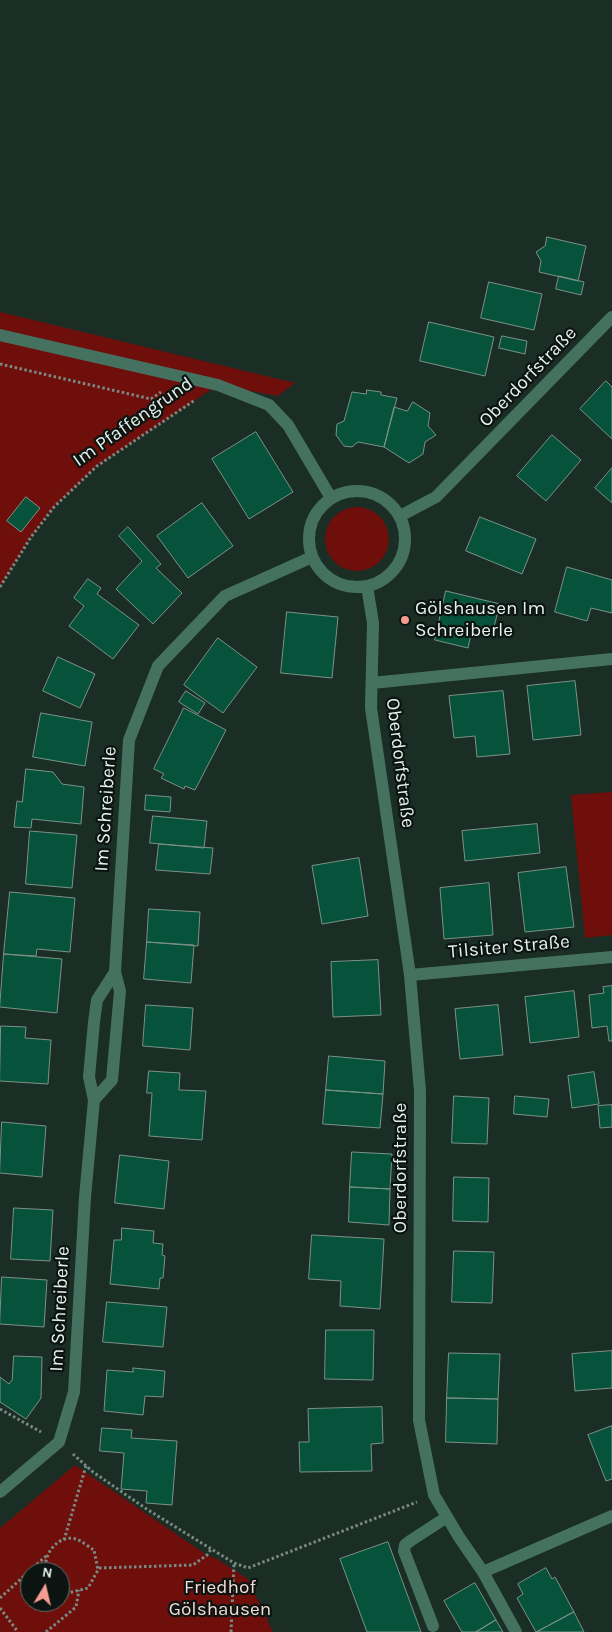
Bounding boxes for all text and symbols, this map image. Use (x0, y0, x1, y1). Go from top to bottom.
street label: Oberdorfstraße (474, 322, 582, 432)
street label: Im Pfaffengrund (69, 372, 197, 472)
place label: Gölshausen Im Schreiberle (415, 598, 545, 642)
marker: Gölshausen Im Schreiberle (399, 614, 411, 626)
street label: Oberdorfstraße (381, 697, 419, 829)
street label: Im Schreiberle (90, 746, 122, 872)
street label: Tilsiter Straße (447, 930, 571, 964)
street label: Oberdorfstraße (390, 1103, 412, 1233)
street label: Im Schreiberle (45, 1246, 75, 1372)
north arrow (20, 1562, 70, 1612)
text: N (41, 1563, 54, 1582)
park label: Friedhof Gölshausen (169, 1577, 271, 1621)

